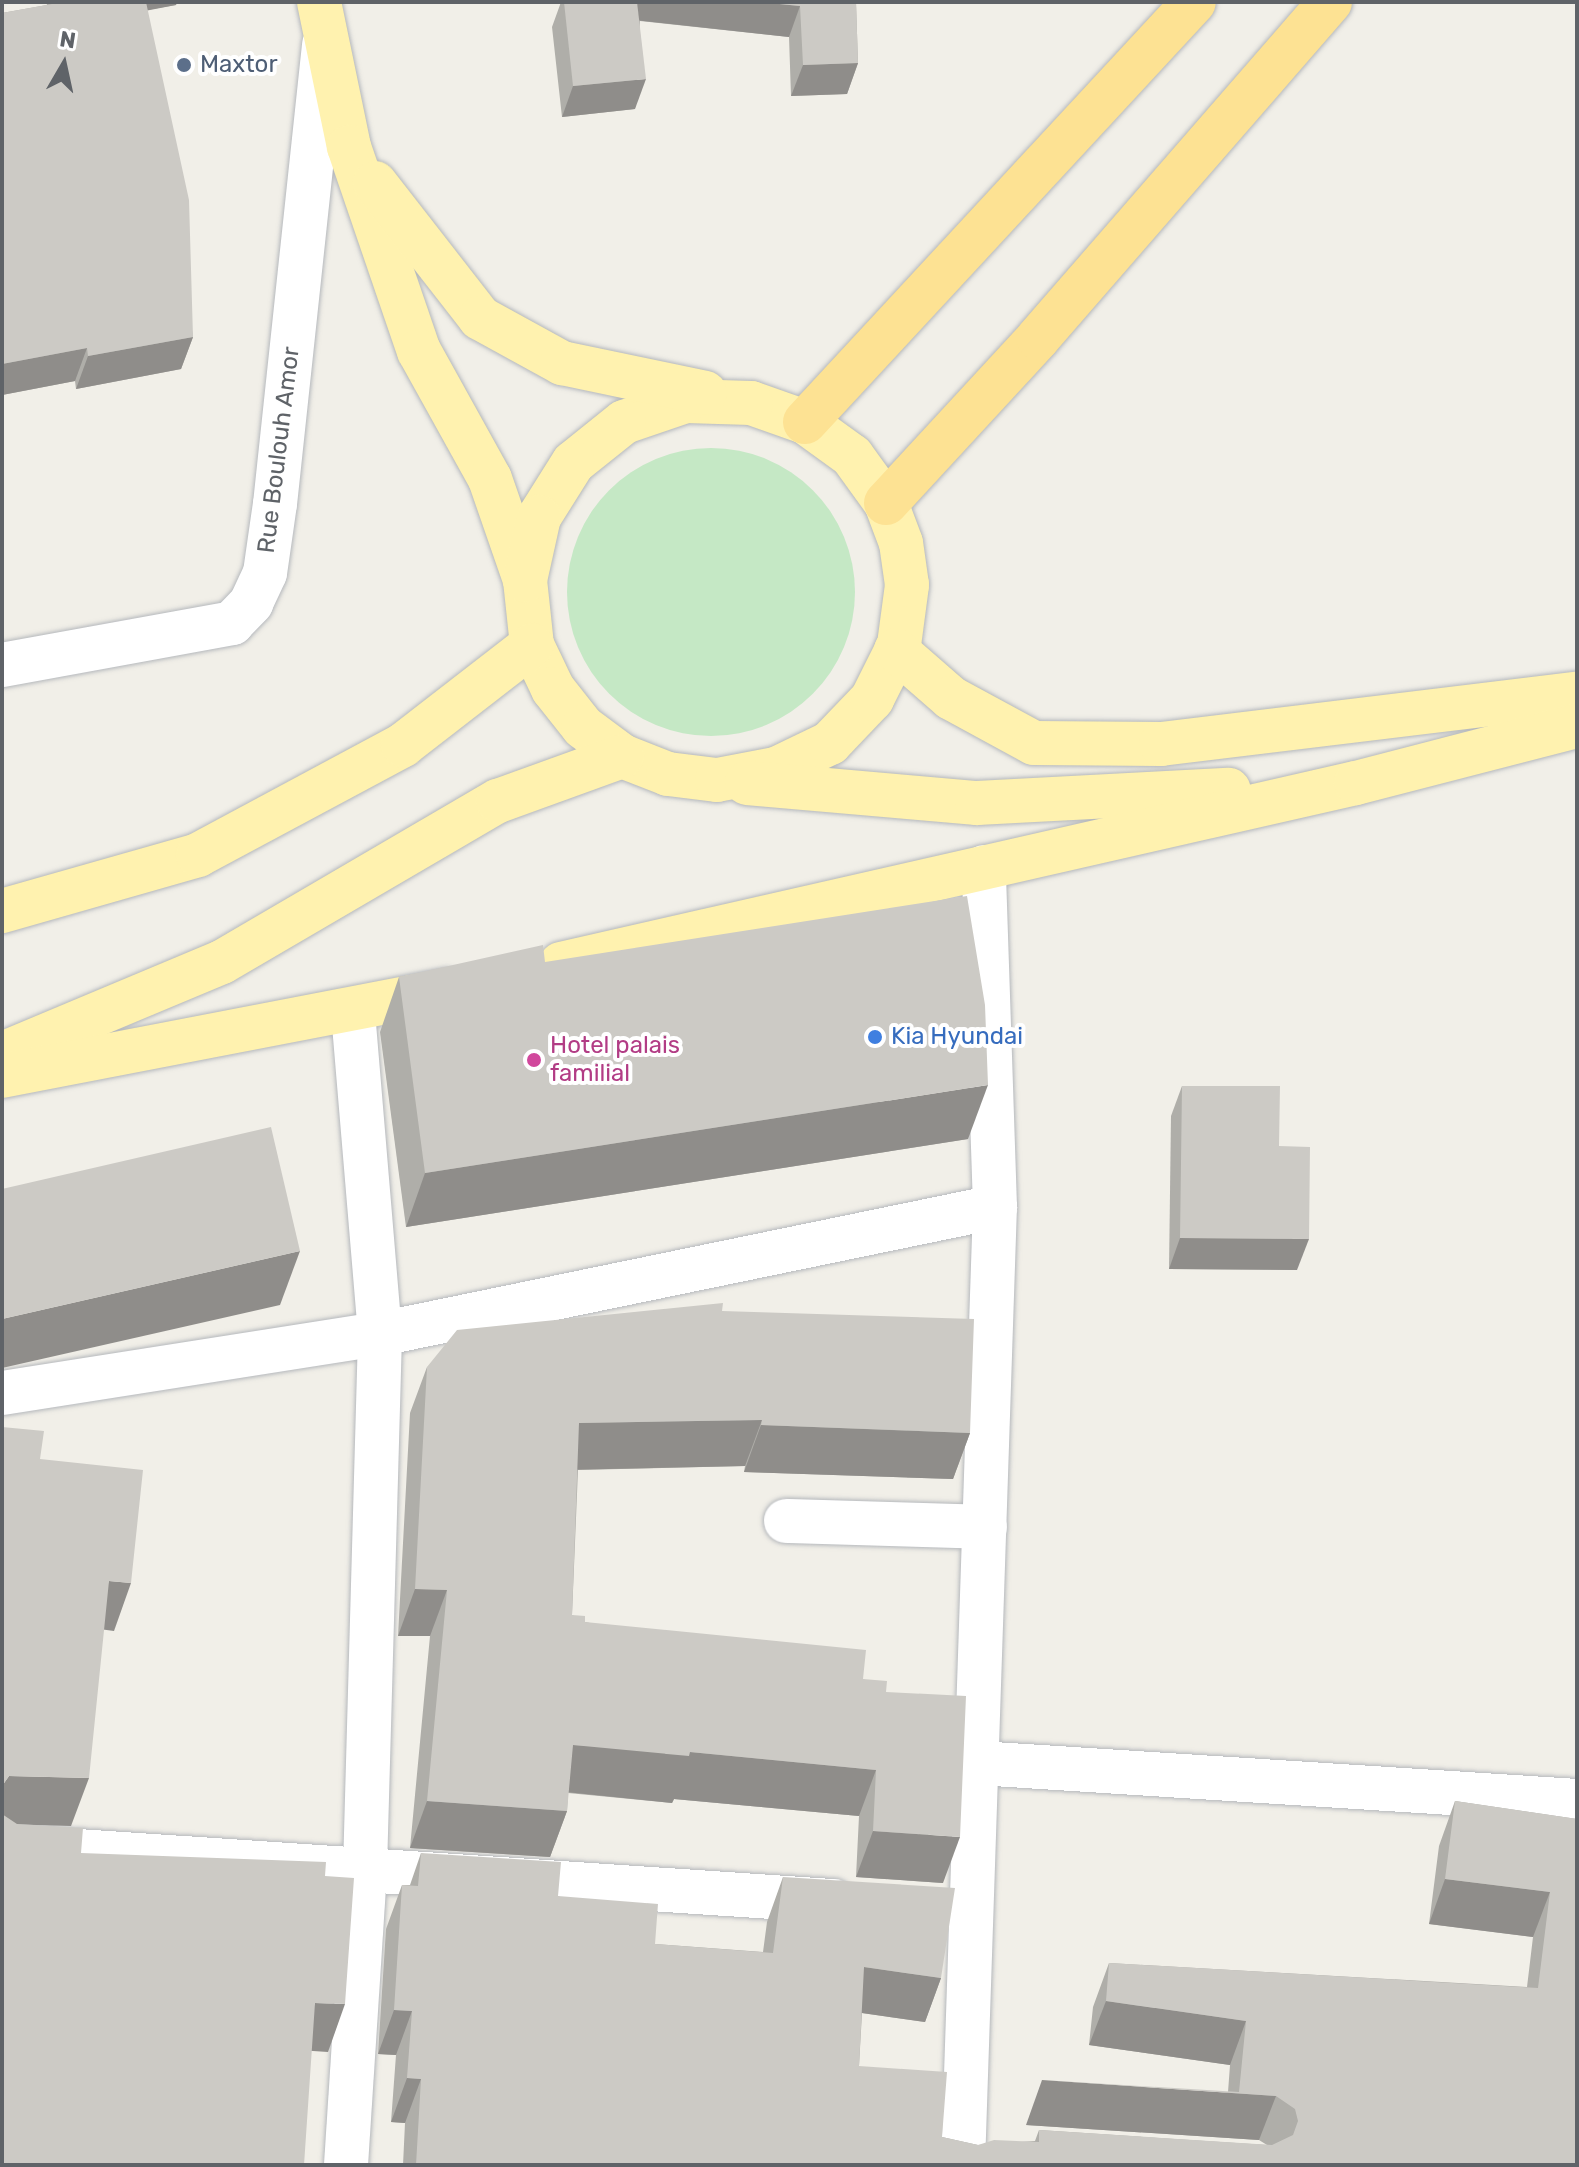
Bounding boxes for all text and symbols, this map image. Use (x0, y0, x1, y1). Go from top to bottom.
north arrow (24, 24, 104, 104)
text: N (58, 25, 78, 54)
place label: Maxtor (200, 51, 278, 79)
marker: Maxtor (175, 56, 193, 74)
street label: Rue Boulouh Amor (252, 345, 306, 555)
place label: Kia Hyundai (891, 1023, 1023, 1051)
marker: Kia Hyundai (866, 1028, 884, 1046)
place label: Hotel palais familial (550, 1032, 680, 1088)
marker: Hotel palais familial (525, 1051, 543, 1069)

